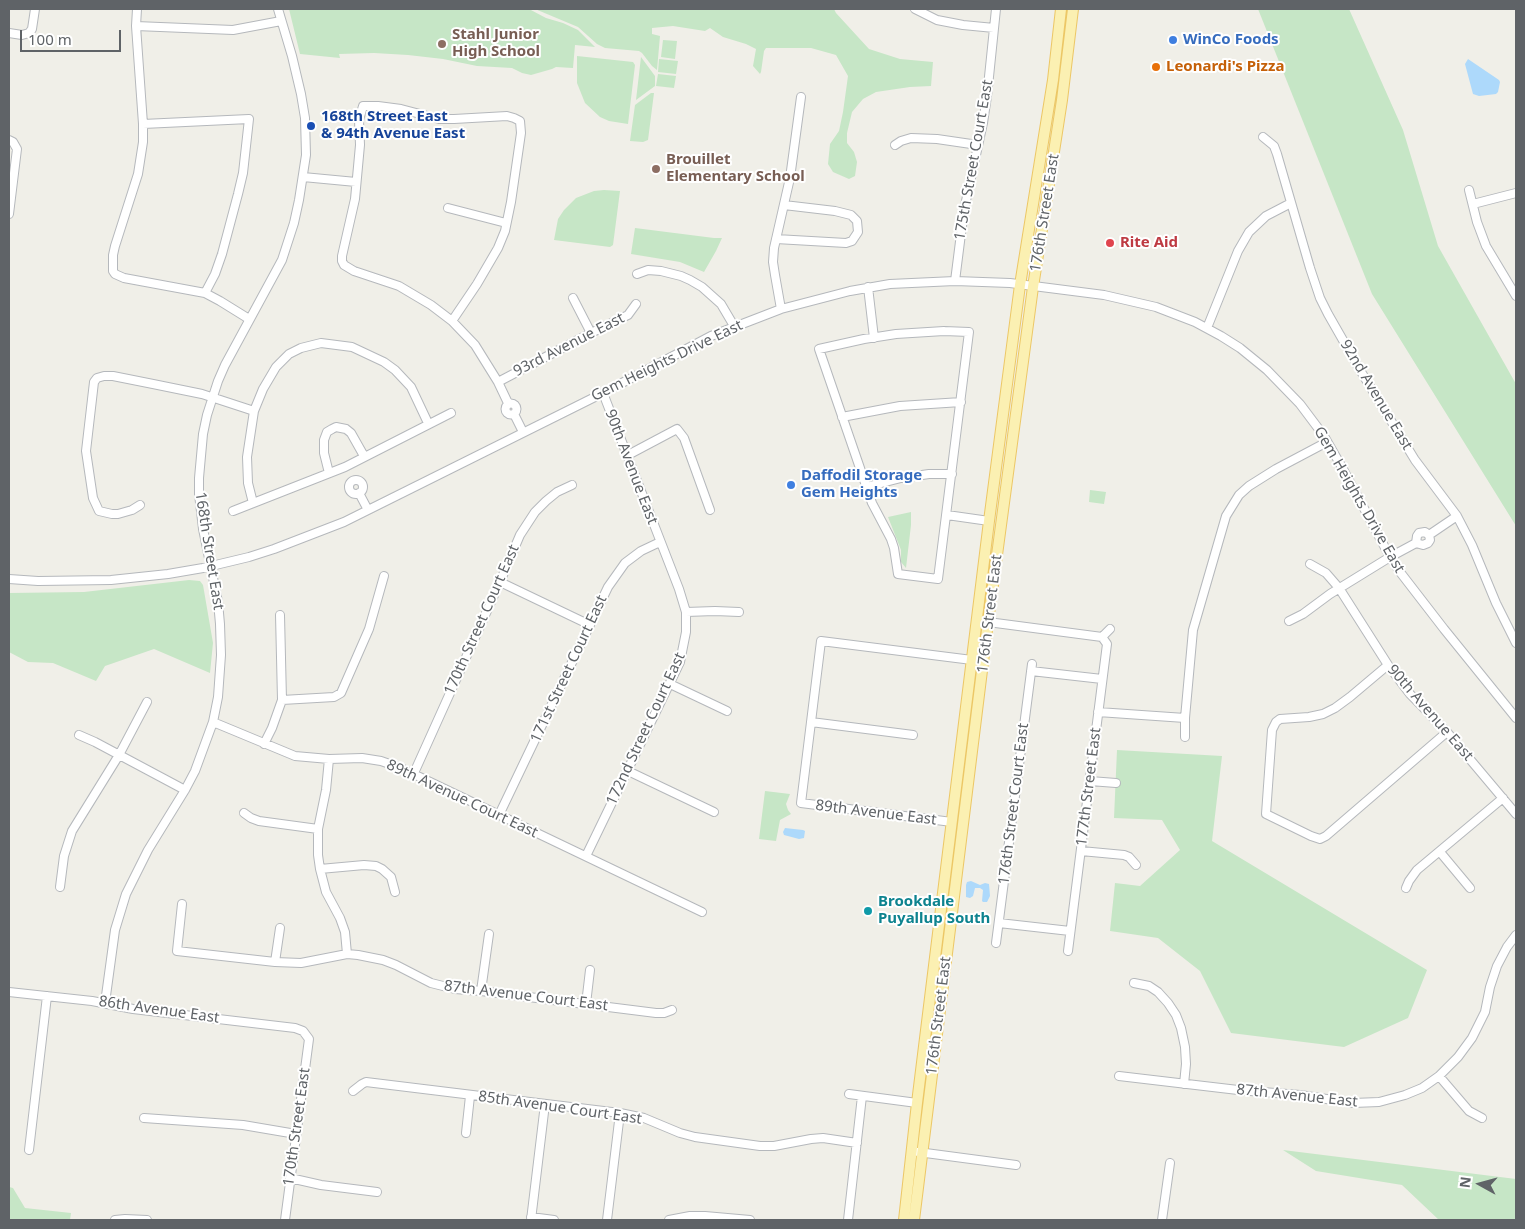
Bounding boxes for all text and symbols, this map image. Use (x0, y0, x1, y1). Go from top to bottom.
scale bar (22, 20, 124, 52)
place label: Stahl Junior High School (452, 26, 540, 61)
text: 100 m (28, 29, 72, 49)
place label: WinCo Foods (1183, 31, 1279, 49)
marker: WinCo Foods (1167, 34, 1179, 46)
marker: Stahl Junior High School (436, 38, 448, 50)
place label: Leonardi's Pizza (1166, 58, 1284, 76)
marker: Leonardi's Pizza (1150, 61, 1162, 73)
street label: 175th Street Court East (951, 78, 997, 242)
place label: 168th Street East & 94th Avenue East (321, 108, 465, 143)
marker: 168th Street East & 94th Avenue East (305, 120, 317, 132)
place label: Brouillet Elementary School (666, 151, 805, 186)
street label: 176th Street East (1027, 153, 1063, 273)
marker: Brouillet Elementary School (650, 163, 662, 175)
place label: Rite Aid (1120, 234, 1178, 252)
marker: Rite Aid (1104, 237, 1116, 249)
street label: 93rd Avenue East (511, 309, 627, 381)
street label: Gem Heights Drive East (588, 317, 746, 405)
street label: 92nd Avenue East (1336, 337, 1416, 453)
street label: 90th Avenue East (601, 407, 661, 527)
street label: Gem Heights Drive East (1310, 424, 1408, 576)
place label: Daffodil Storage Gem Heights (801, 467, 922, 502)
marker: Daffodil Storage Gem Heights (785, 479, 797, 491)
street label: 168th Street East (191, 491, 227, 611)
street label: 170th Street Court East (441, 542, 523, 698)
street label: 176th Street East (974, 554, 1006, 674)
street label: 171st Street Court East (527, 592, 611, 746)
street label: 172nd Street Court East (603, 650, 689, 808)
street label: 90th Avenue East (1383, 661, 1477, 765)
street label: 176th Street Court East (995, 722, 1033, 886)
street label: 177th Street East (1073, 727, 1105, 847)
street label: 89th Avenue Court East (383, 756, 541, 842)
street label: 89th Avenue East (815, 797, 937, 829)
place label: Brookdale Puyallup South (878, 893, 990, 928)
marker: Brookdale Puyallup South (862, 905, 874, 917)
street label: 176th Street East (923, 956, 955, 1076)
street label: 87th Avenue Court East (443, 977, 609, 1015)
street label: 86th Avenue East (98, 993, 220, 1027)
street label: 170th Street East (280, 1067, 314, 1187)
street label: 87th Avenue East (1236, 1081, 1358, 1111)
street label: 85th Avenue Court East (477, 1088, 643, 1128)
north arrow (1455, 1159, 1505, 1209)
text: N (1454, 1175, 1475, 1189)

